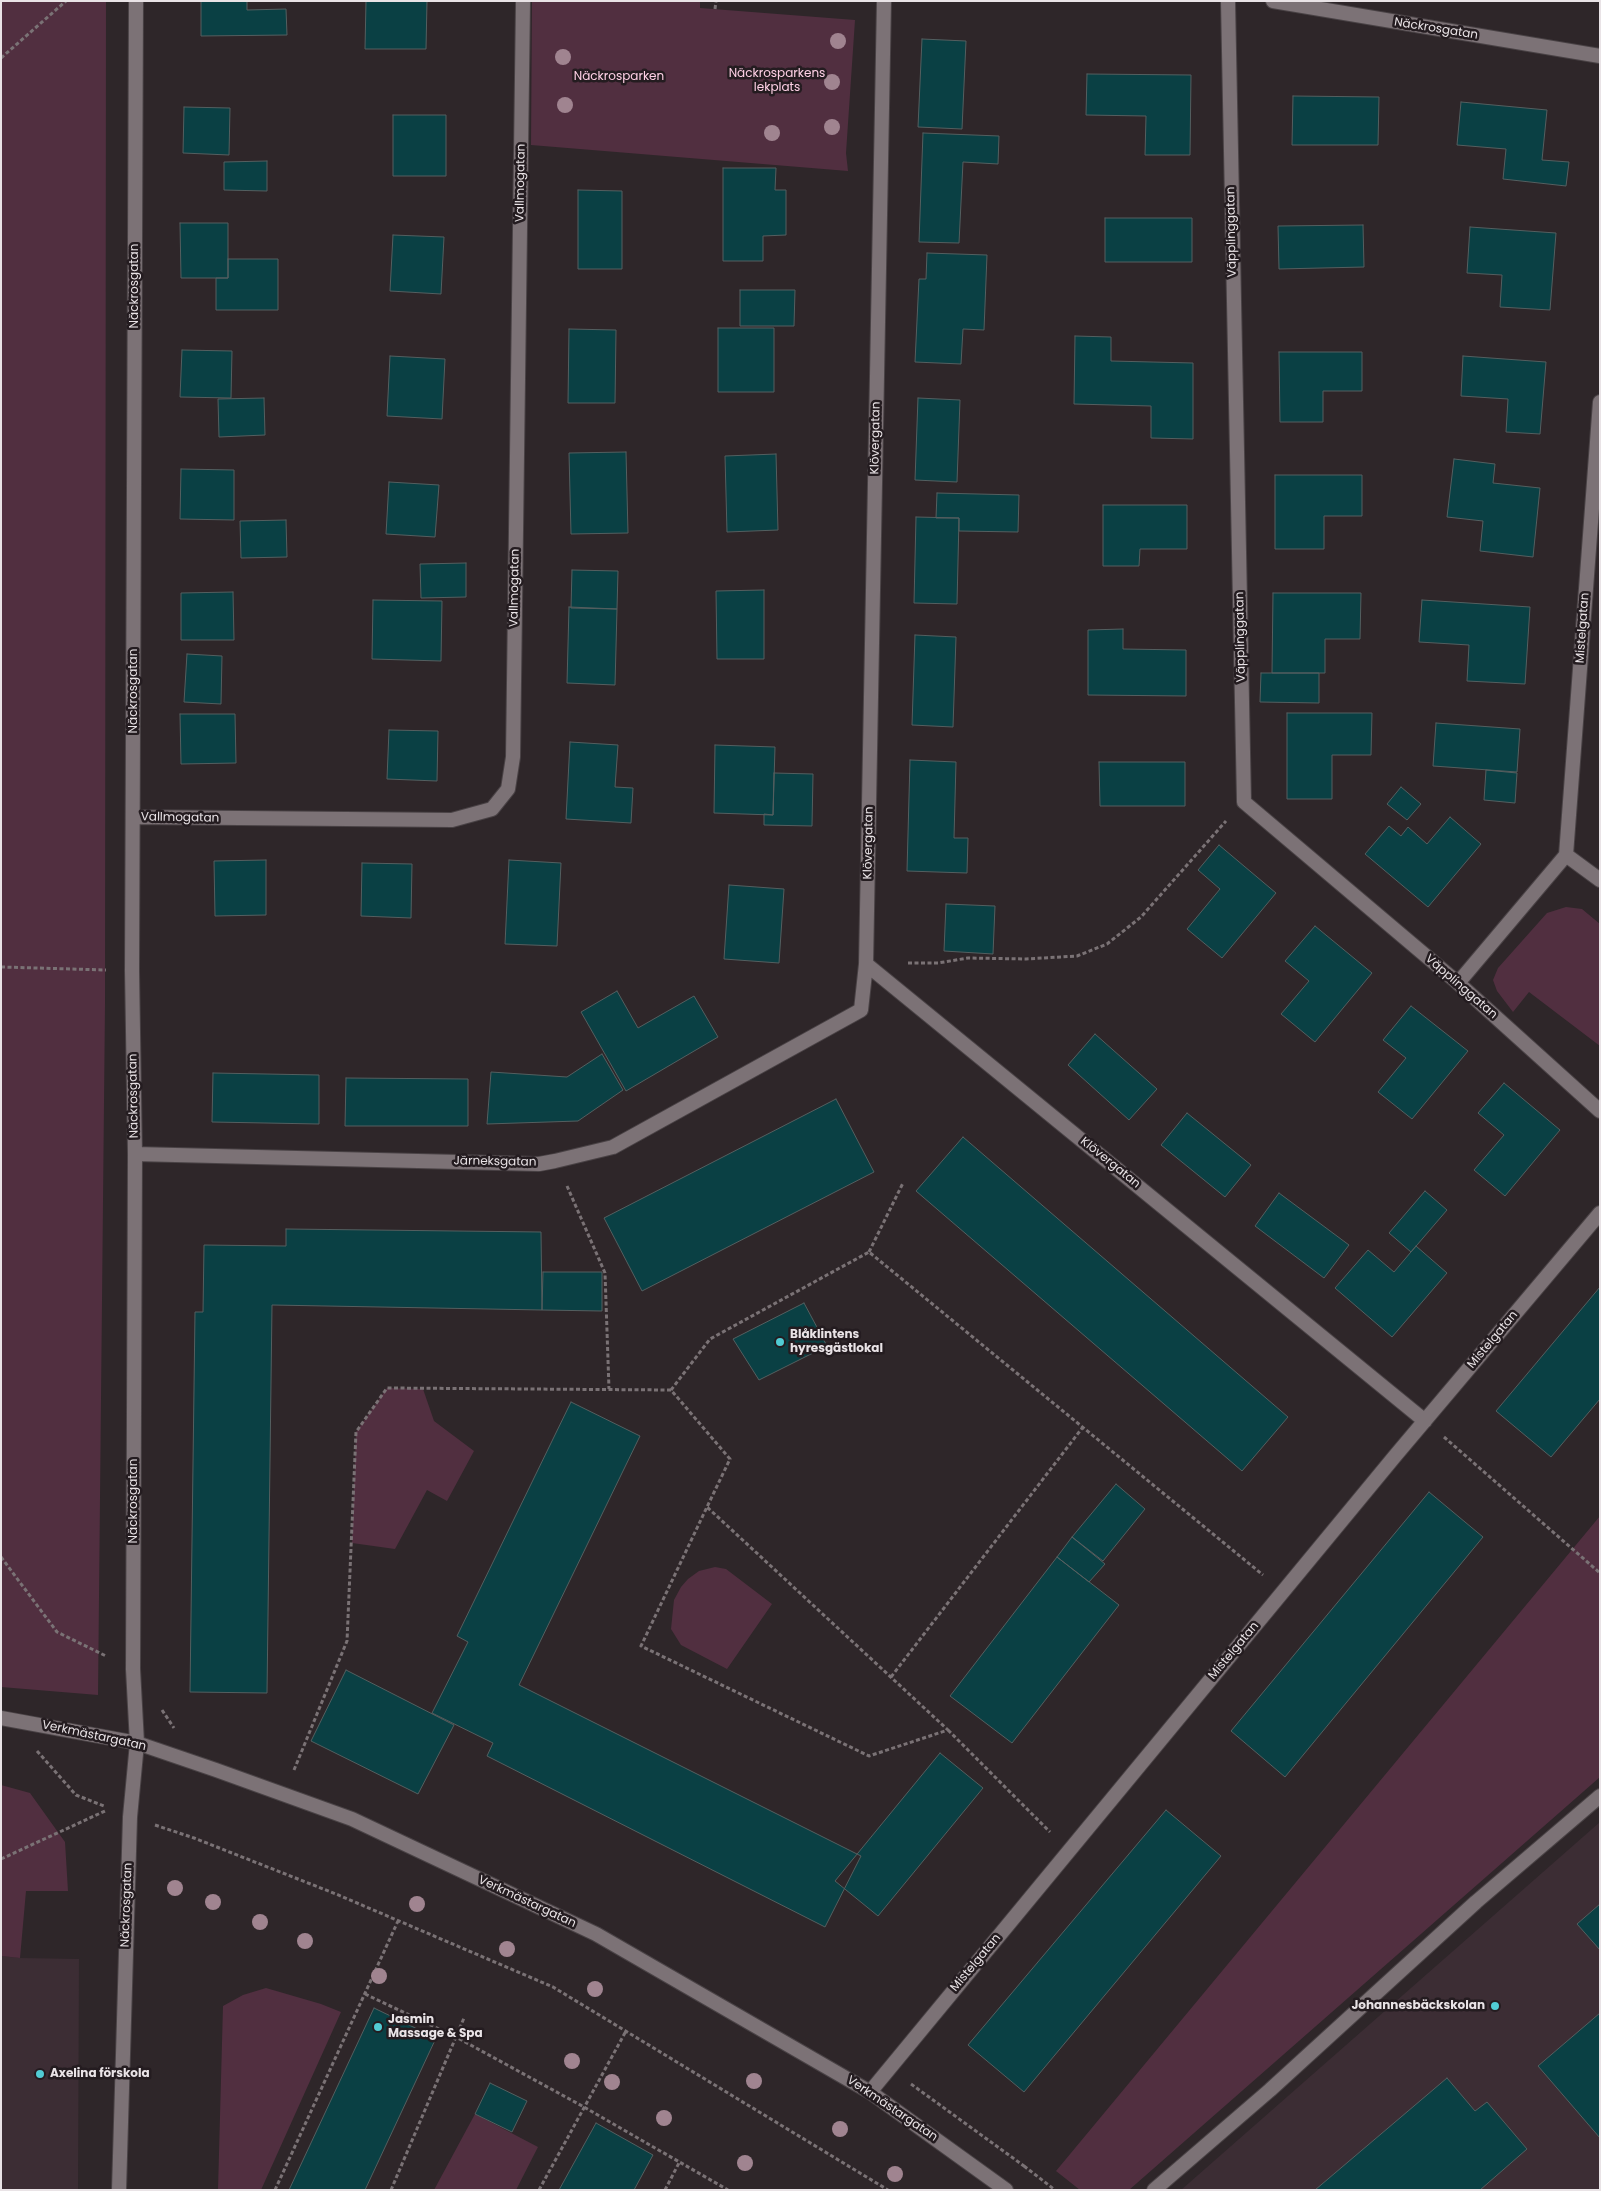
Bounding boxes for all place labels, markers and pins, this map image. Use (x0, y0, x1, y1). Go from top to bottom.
place label: Blåklintens hyresgästlokal (790, 1328, 883, 1356)
marker: Blåklintens hyresgästlokal (774, 1336, 786, 1348)
place label: Johannesbäckskolan (1351, 1999, 1485, 2013)
marker: Johannesbäckskolan (1489, 2000, 1501, 2012)
place label: Jasmin Massage & Spa (388, 2013, 483, 2041)
marker: Jasmin Massage & Spa (372, 2021, 384, 2033)
place label: Axelina förskola (50, 2067, 150, 2081)
marker: Axelina förskola (34, 2068, 46, 2080)

